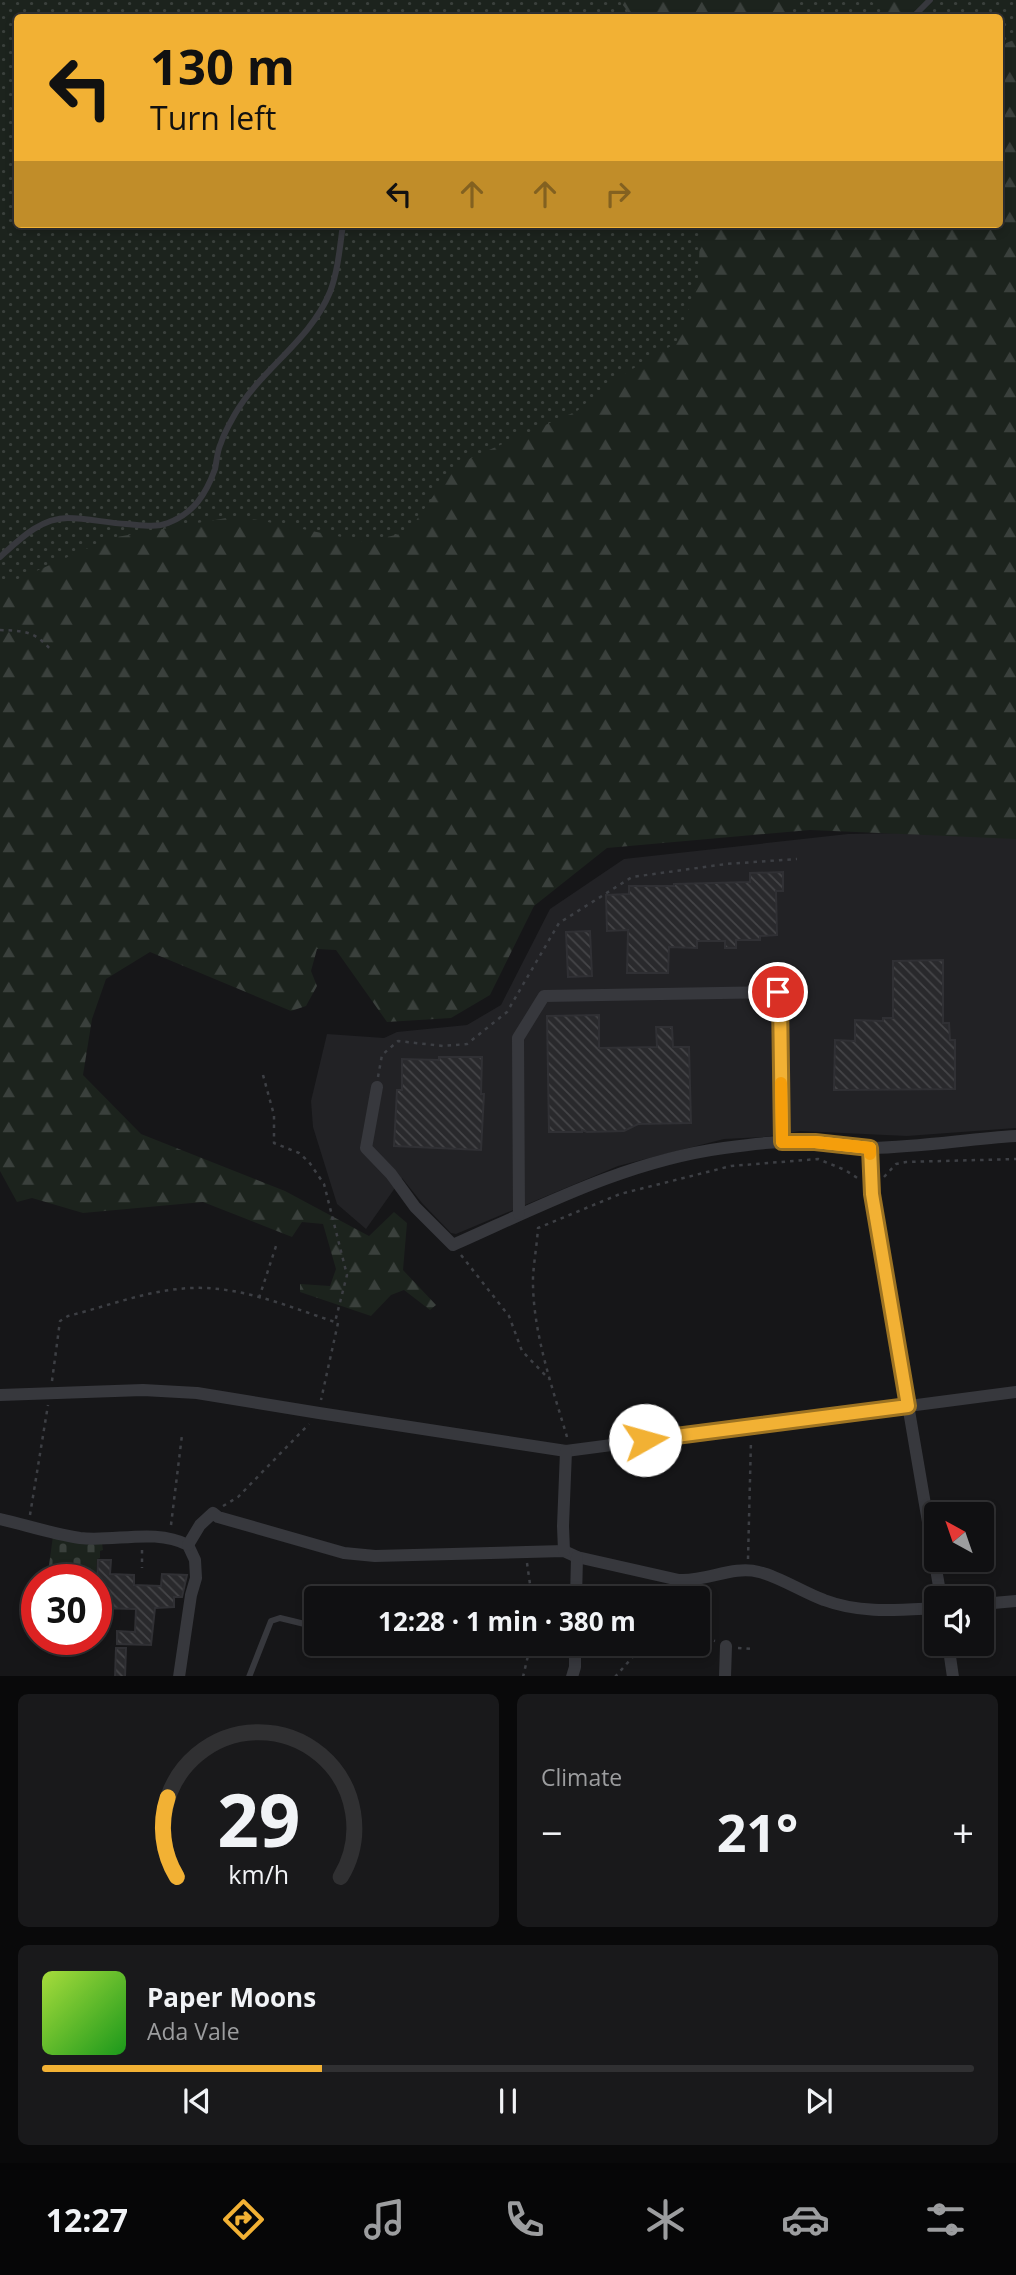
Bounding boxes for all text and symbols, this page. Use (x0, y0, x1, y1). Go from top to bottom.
text: 130 m (150, 33, 295, 99)
icon: left (35, 42, 126, 133)
text: Turn left (150, 96, 276, 139)
icon: left (380, 175, 418, 213)
icon: ahead (453, 175, 491, 213)
icon: ahead (526, 175, 564, 213)
icon: right (599, 175, 637, 213)
pin (748, 962, 808, 1022)
icon: arrive (759, 973, 797, 1011)
position arrow (608, 1403, 682, 1477)
north arrow (924, 1502, 994, 1572)
map controls (924, 1502, 994, 1656)
speed limit sign: 30 (21, 1564, 112, 1655)
button: sound (924, 1586, 994, 1656)
text: 12:28 · 1 min · 380 m (378, 1603, 636, 1639)
text: Climate (541, 1761, 622, 1793)
text: 29 (217, 1769, 300, 1868)
text: 21° (717, 1796, 798, 1867)
text: − (541, 1806, 563, 1858)
text: + (952, 1806, 974, 1858)
text: km/h (228, 1856, 289, 1890)
text: Paper Moons (147, 1979, 316, 2015)
text: Ada Vale (147, 2015, 240, 2047)
icon: previous (178, 2082, 216, 2120)
icon: pause (489, 2082, 527, 2120)
icon: next (800, 2082, 838, 2120)
icon: directions (219, 2195, 268, 2244)
icon: music (360, 2195, 409, 2244)
icon: phone (500, 2195, 549, 2244)
icon: climate (641, 2195, 690, 2244)
icon: car (781, 2195, 830, 2244)
icon: filters (921, 2195, 970, 2244)
text: 12:27 (46, 2198, 128, 2241)

